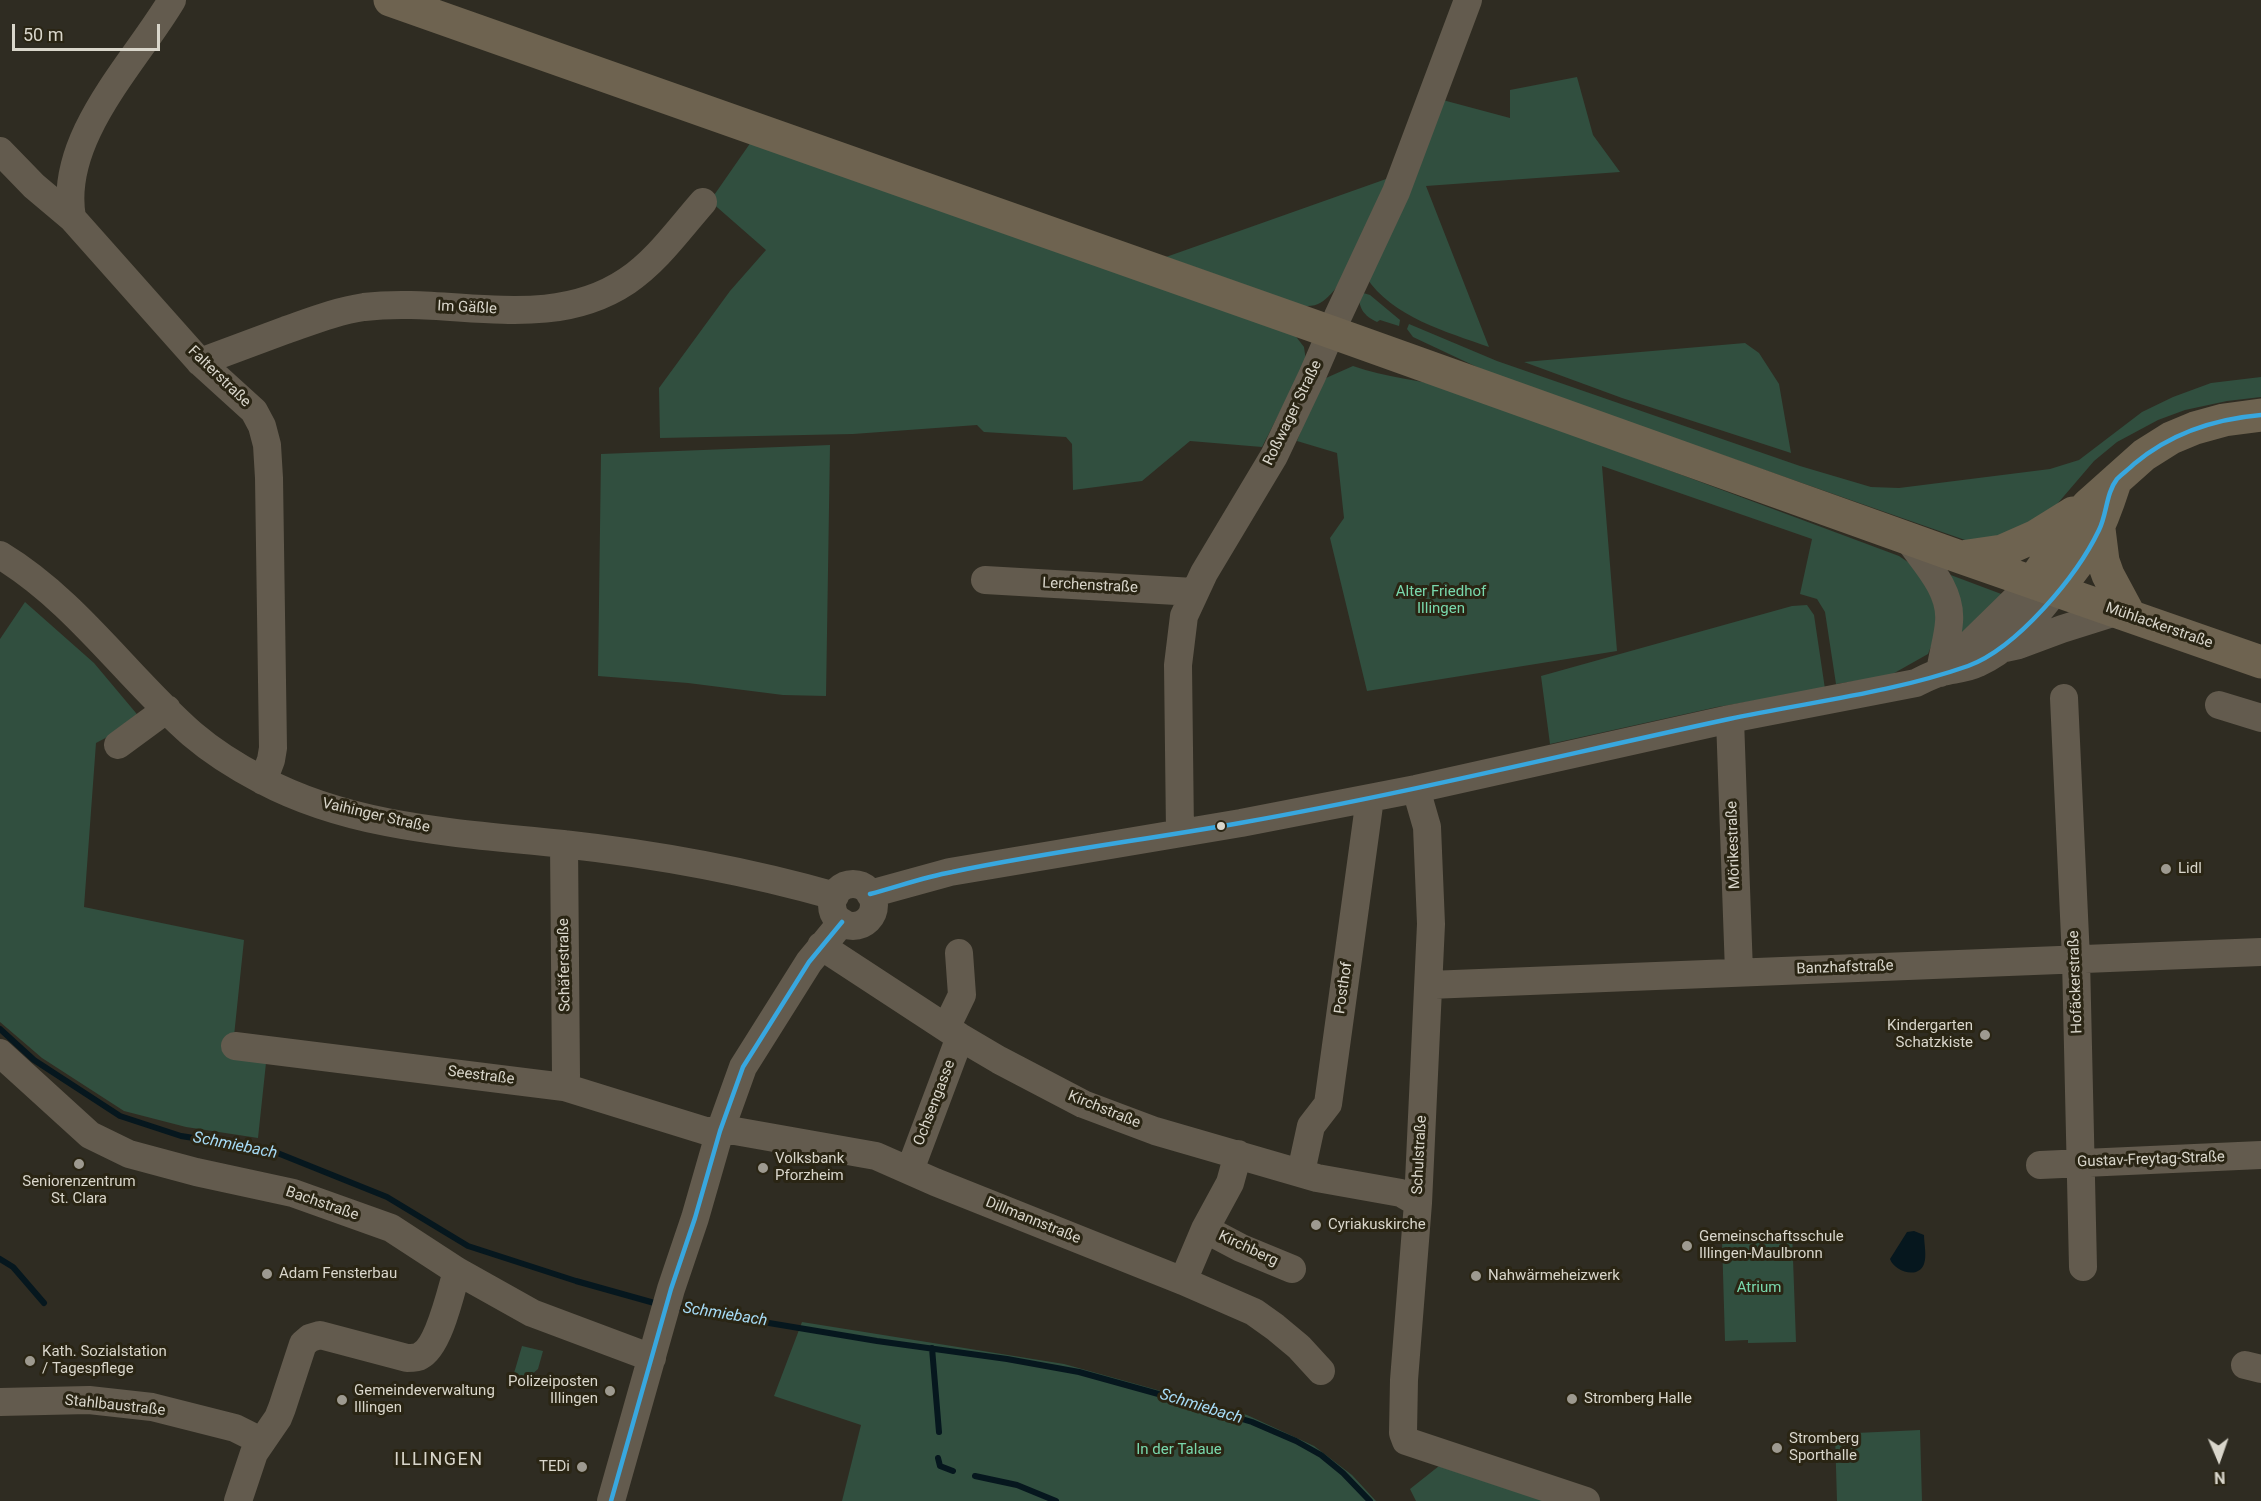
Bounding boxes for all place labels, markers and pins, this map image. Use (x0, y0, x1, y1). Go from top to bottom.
unlabelled marker (1215, 820, 1227, 832)
place label: Lidl (2178, 860, 2202, 878)
marker: Lidl (2159, 862, 2173, 876)
place label: Kindergarten Schatzkiste (1887, 1017, 1973, 1052)
marker: Kindergarten Schatzkiste (1978, 1028, 1992, 1042)
place label: Volksbank Pforzheim (775, 1150, 844, 1185)
marker: Seniorenzentrum St. Clara (72, 1157, 86, 1171)
marker: Volksbank Pforzheim (756, 1161, 770, 1175)
place label: Seniorenzentrum St. Clara (22, 1173, 136, 1208)
place label: Cyriakuskirche (1328, 1216, 1426, 1234)
marker: Cyriakuskirche (1309, 1218, 1323, 1232)
place label: Gemeinschaftsschule Illingen-Maulbronn (1699, 1228, 1844, 1263)
marker: Gemeinschaftsschule Illingen-Maulbronn (1680, 1239, 1694, 1253)
place label: Adam Fensterbau (279, 1265, 397, 1283)
marker: Adam Fensterbau (260, 1267, 274, 1281)
place label: Nahwärmeheizwerk (1488, 1267, 1620, 1285)
marker: Nahwärmeheizwerk (1469, 1269, 1483, 1283)
place label: Kath. Sozialstation / Tagespflege (42, 1343, 167, 1378)
marker: Kath. Sozialstation / Tagespflege (23, 1354, 37, 1368)
place label: Polizeiposten Illingen (508, 1373, 598, 1408)
place label: Gemeindeverwaltung Illingen (354, 1382, 495, 1417)
marker: Polizeiposten Illingen (603, 1384, 617, 1398)
place label: Stromberg Halle (1584, 1390, 1692, 1408)
marker: Stromberg Halle (1565, 1392, 1579, 1406)
marker: Gemeindeverwaltung Illingen (335, 1393, 349, 1407)
place label: Stromberg Sporthalle (1789, 1430, 1859, 1465)
marker: Stromberg Sporthalle (1770, 1441, 1784, 1455)
place label: TEDi (539, 1458, 570, 1476)
marker: TEDi (575, 1460, 589, 1474)

